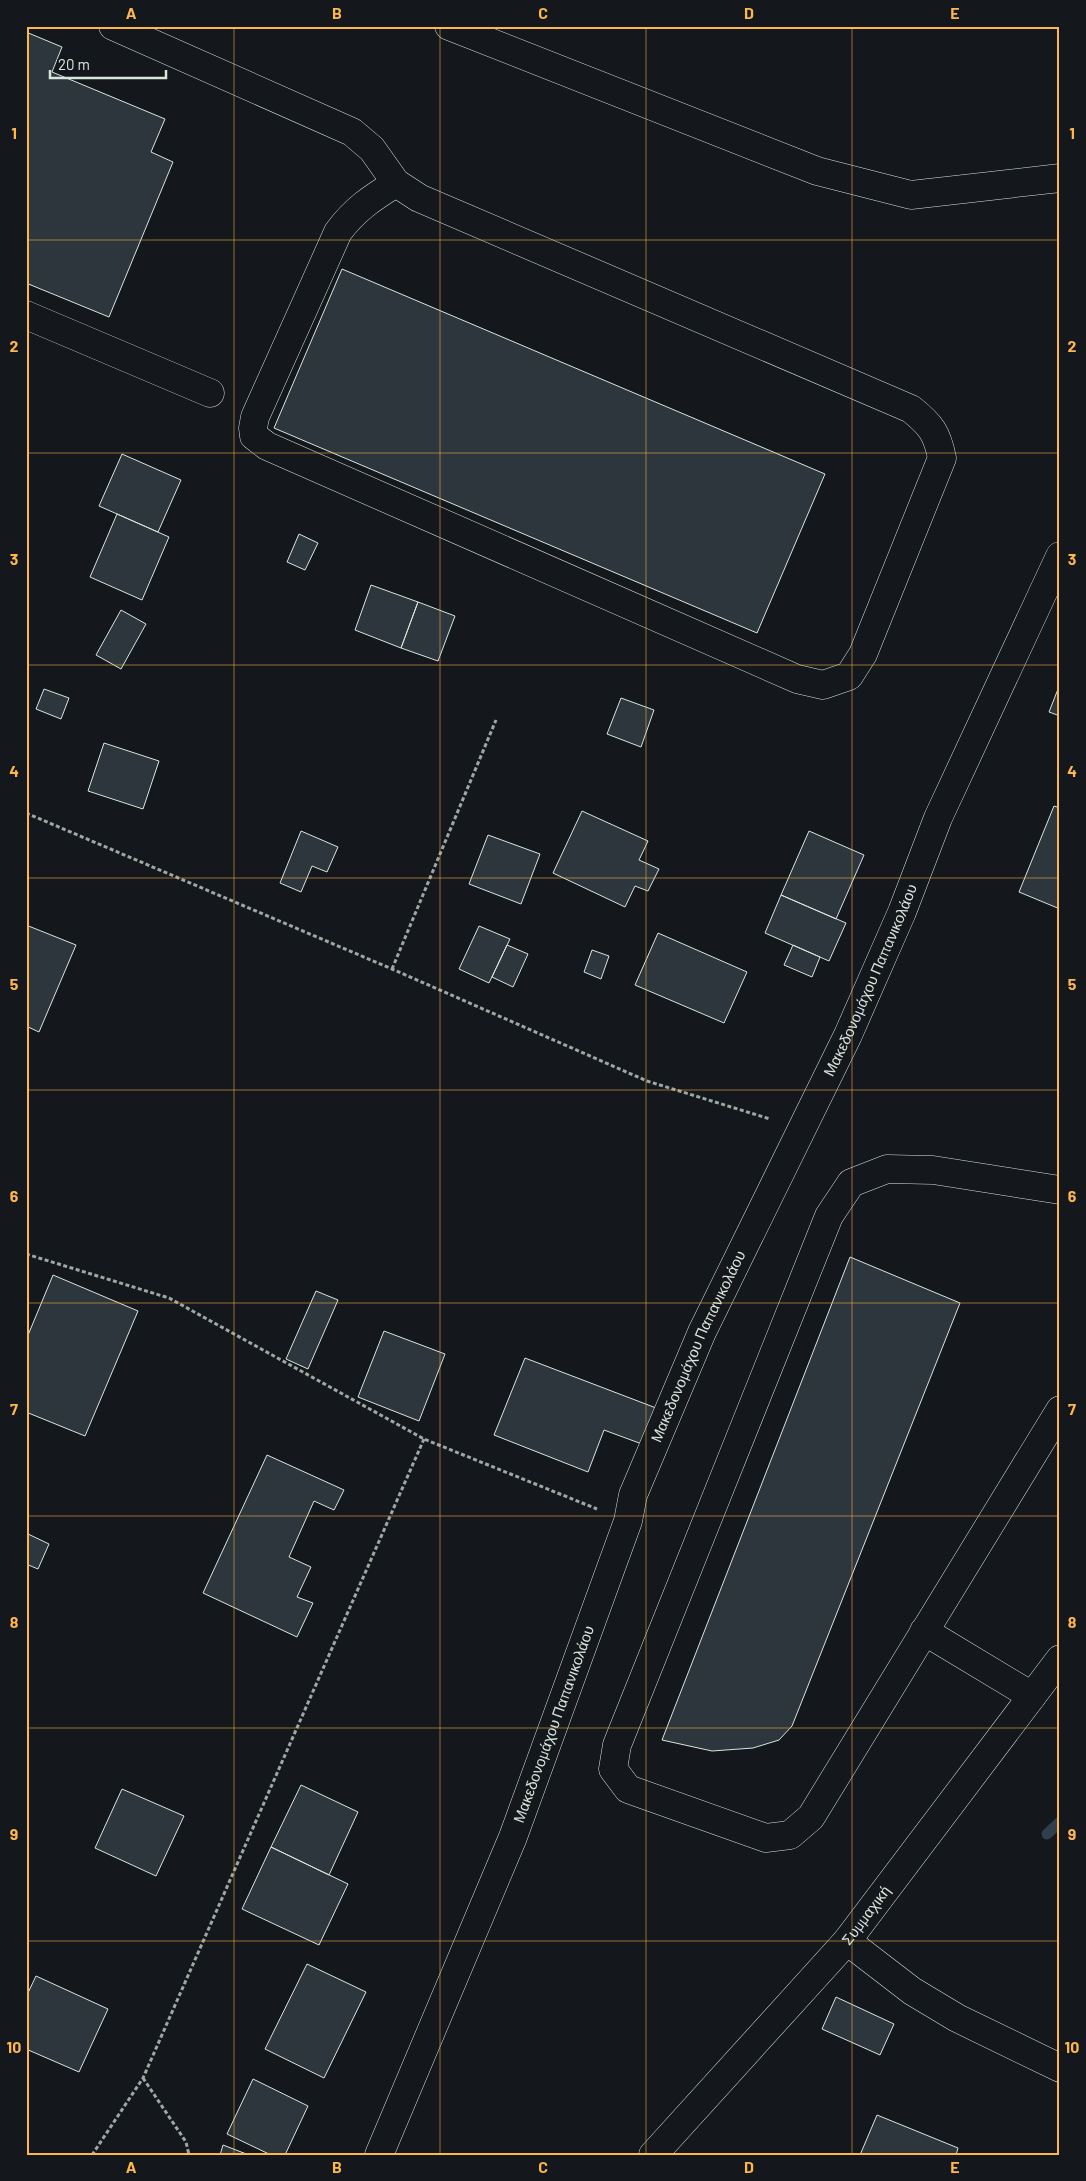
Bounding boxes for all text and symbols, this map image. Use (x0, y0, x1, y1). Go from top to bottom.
text: A (126, 3, 137, 22)
text: B (332, 3, 342, 22)
text: C (538, 3, 548, 22)
text: D (744, 3, 754, 22)
text: E (950, 3, 960, 22)
scale bar (50, 48, 166, 80)
text: 20 m (58, 55, 90, 73)
text: 1 (11, 123, 17, 142)
text: 1 (1069, 123, 1075, 142)
text: 2 (10, 336, 19, 355)
text: 2 (1068, 336, 1077, 355)
text: 3 (10, 549, 18, 568)
text: 3 (1068, 549, 1076, 568)
text: 4 (9, 761, 19, 780)
text: 4 (1067, 761, 1077, 780)
street label: Μακεδονομάχου Παπανικολάου (819, 881, 920, 1079)
text: 5 (10, 974, 19, 993)
text: 5 (1068, 974, 1077, 993)
text: 6 (10, 1186, 19, 1205)
text: 6 (1068, 1186, 1077, 1205)
street label: Μακεδονομάχου Παπανικολάου (646, 1247, 749, 1445)
text: 7 (10, 1399, 18, 1418)
text: 7 (1068, 1399, 1076, 1418)
text: 8 (10, 1612, 19, 1631)
text: 8 (1068, 1612, 1077, 1631)
street label: Μακεδονομάχου Παπανικολάου (509, 1623, 597, 1825)
text: 9 (10, 1824, 18, 1843)
text: 9 (1068, 1824, 1076, 1843)
street label: Συμμαχική (837, 1882, 894, 1948)
text: 10 (7, 2037, 21, 2056)
text: 10 (1065, 2037, 1079, 2056)
text: A (126, 2157, 137, 2176)
text: B (332, 2157, 342, 2176)
text: C (538, 2157, 548, 2176)
text: D (744, 2157, 754, 2176)
text: E (950, 2157, 960, 2176)

